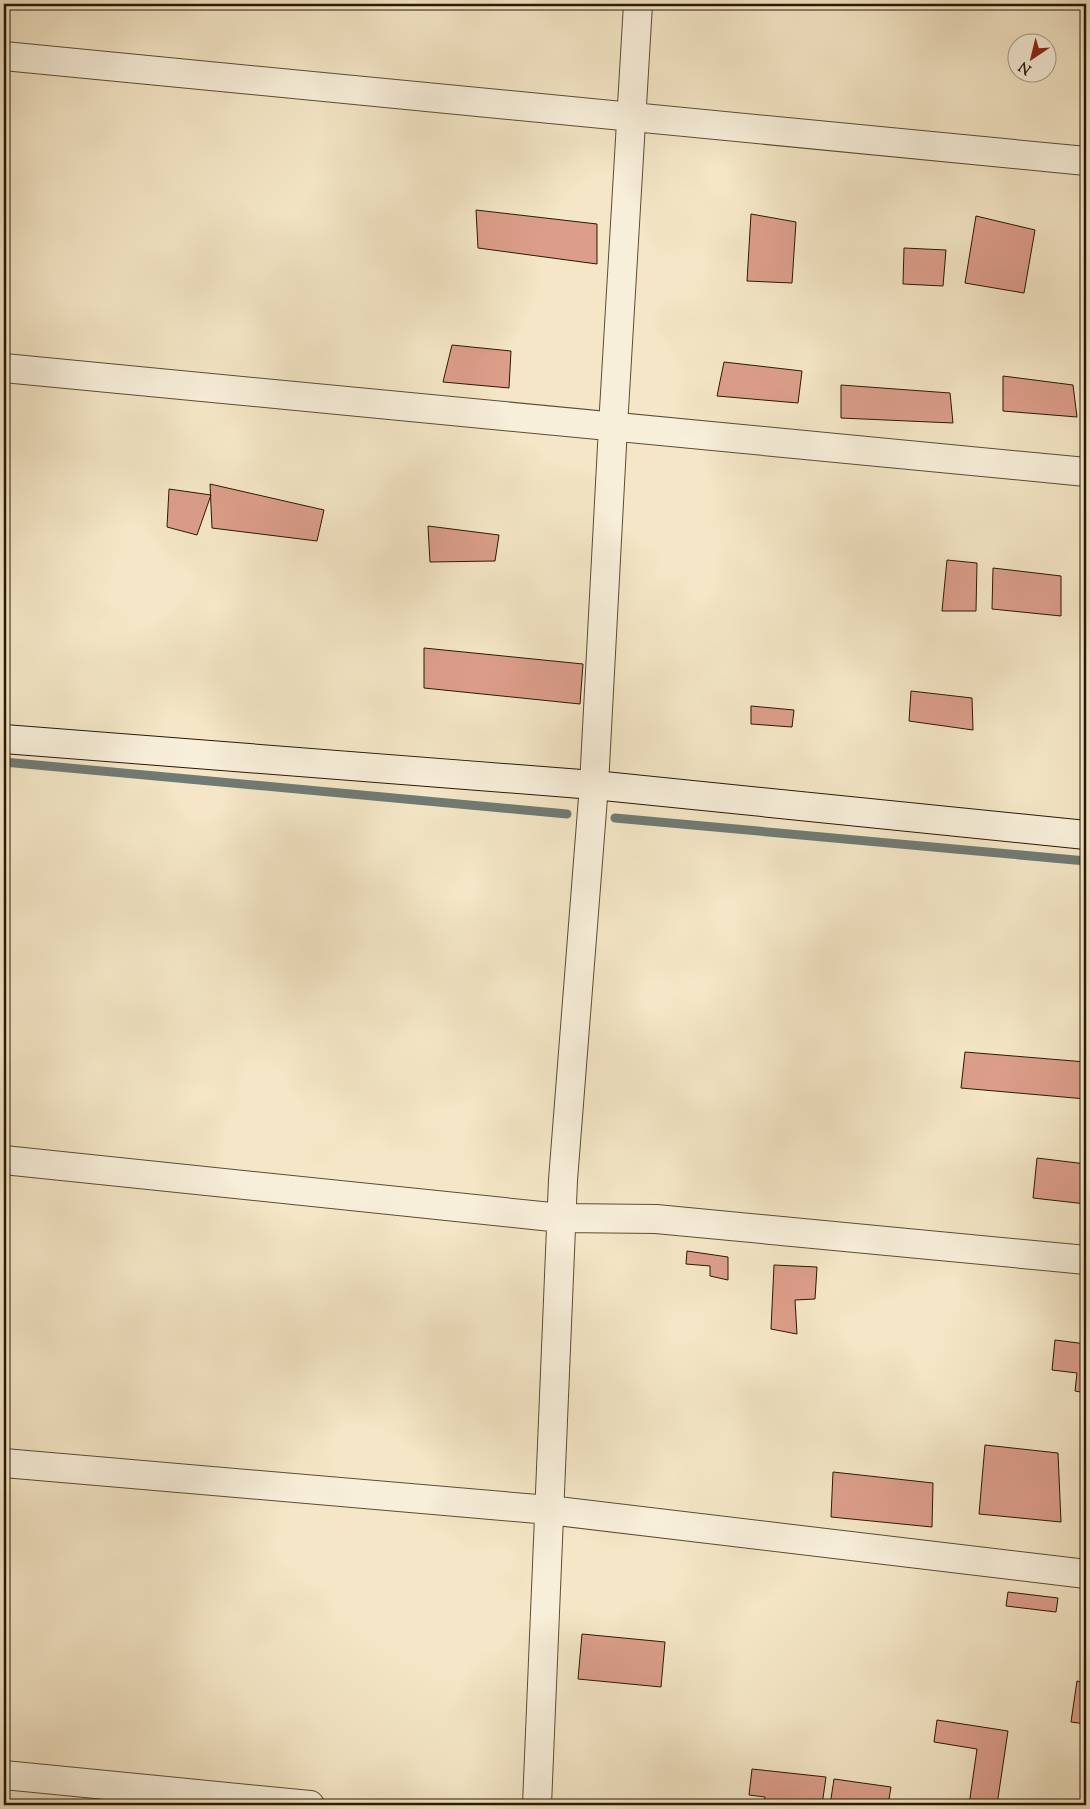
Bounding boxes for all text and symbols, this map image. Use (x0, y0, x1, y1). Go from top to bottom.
north arrow (1008, 32, 1058, 82)
text: N (1015, 56, 1036, 78)

